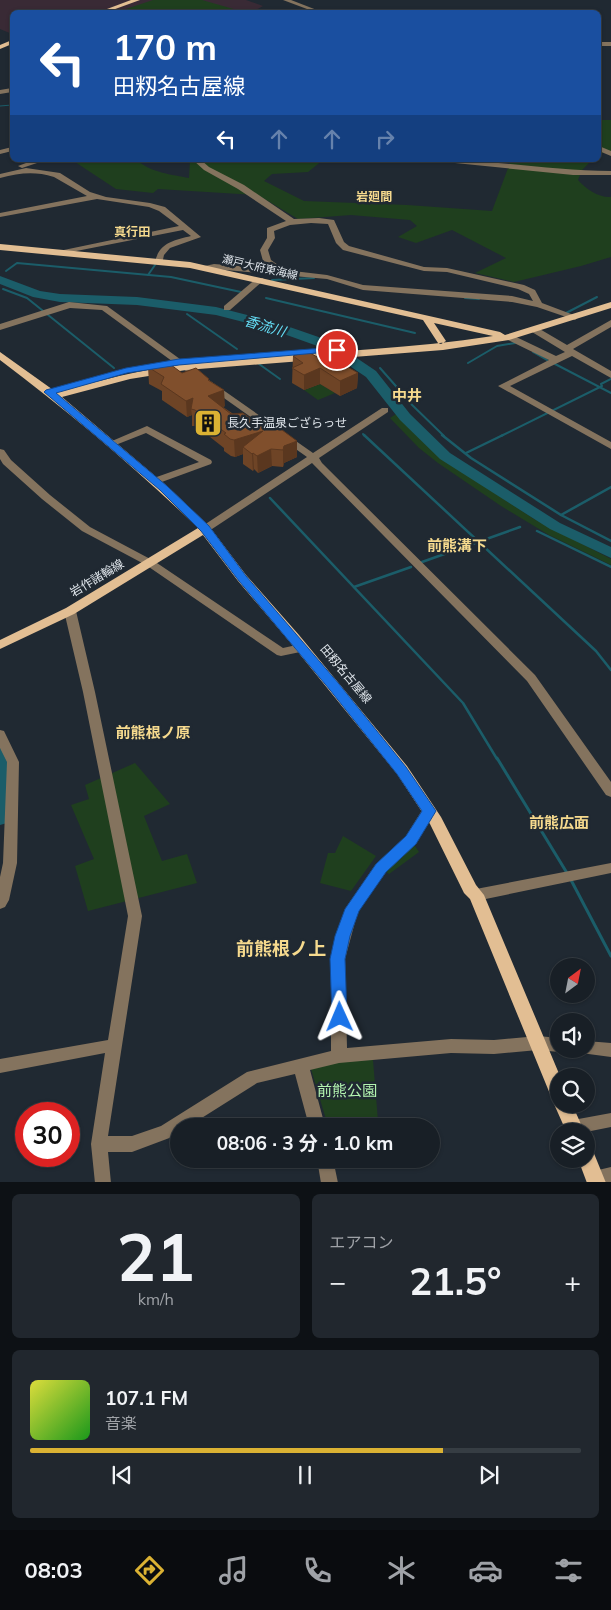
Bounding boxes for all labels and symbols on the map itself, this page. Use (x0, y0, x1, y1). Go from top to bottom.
district label: 岩廻間 (356, 189, 392, 204)
district label: 真行田 (114, 224, 150, 239)
street label: 瀬戸大府東海線 (221, 252, 299, 282)
water label: 香流川 (242, 311, 290, 341)
pin (316, 329, 358, 371)
district label: 中井 (392, 386, 422, 405)
building icon: 長久手温泉ござらっせ (193, 408, 223, 438)
place label: 長久手温泉ござらっせ (227, 415, 347, 430)
district label: 前熊溝下 (427, 536, 487, 555)
street label: 岩作諸輪線 (67, 556, 126, 599)
street label: 田籾名古屋線 (317, 641, 375, 706)
district label: 前熊根ノ原 (115, 723, 191, 742)
district label: 前熊広面 (529, 813, 589, 832)
district label: 前熊根ノ上 (236, 937, 326, 960)
north arrow (550, 958, 595, 1002)
position arrow (313, 990, 365, 1042)
park label: 前熊公園 (317, 1081, 377, 1100)
speed limit sign: 30 (15, 1102, 80, 1167)

